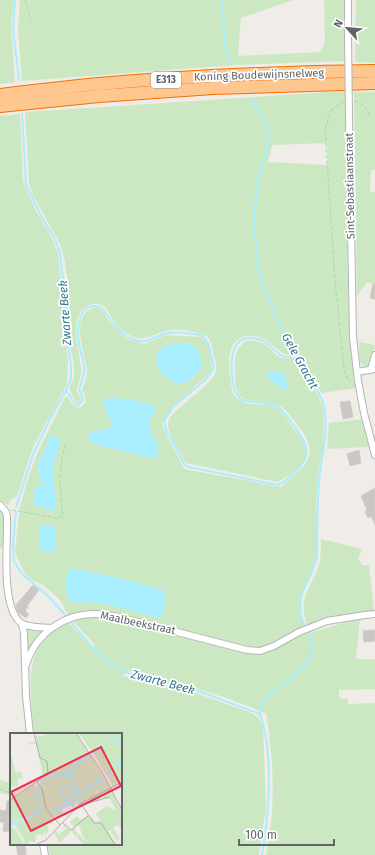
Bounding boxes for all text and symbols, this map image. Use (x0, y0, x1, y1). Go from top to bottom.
north arrow (327, 8, 367, 48)
text: N (331, 17, 346, 30)
street label: Koning Boudewijnsnelweg (194, 66, 325, 84)
road number: E313 (151, 72, 181, 88)
street label: Sint-Sebastiaanstraat (343, 132, 357, 239)
water label: Zwarte Beek (56, 279, 74, 347)
water label: Gele Gracht (279, 331, 321, 392)
street label: Maalbeekstraat (99, 609, 177, 637)
water label: Zwarte Beek (129, 667, 197, 697)
inset map (10, 733, 122, 845)
scale bar (239, 821, 334, 847)
text: 100 m (245, 828, 277, 842)

